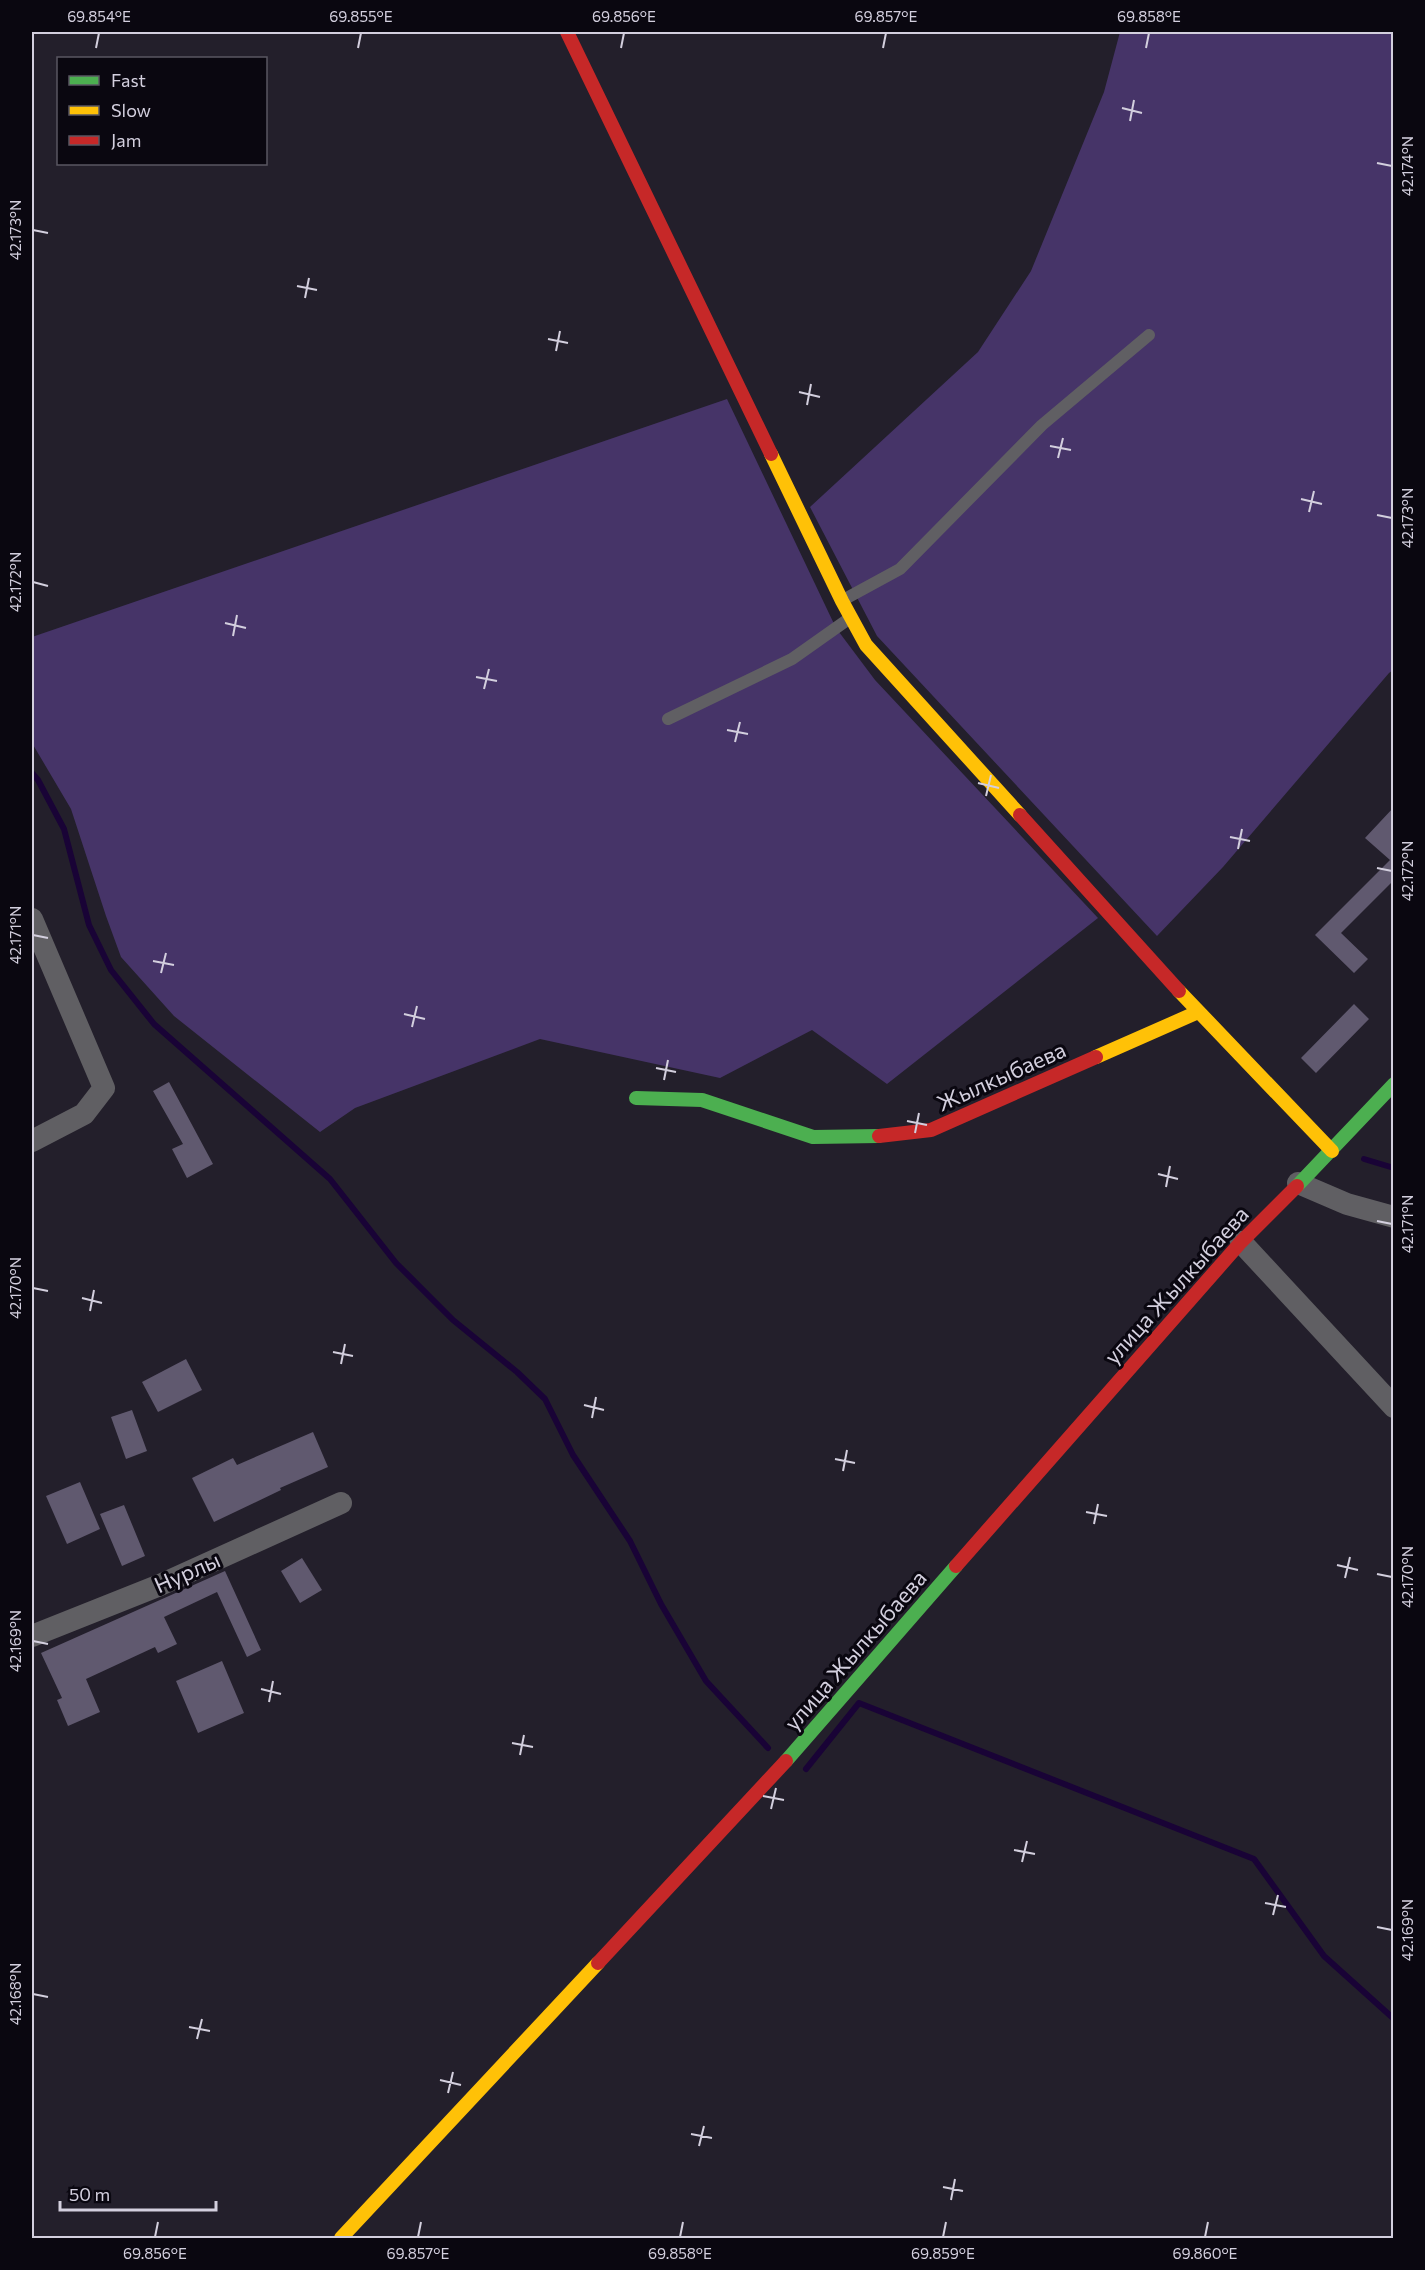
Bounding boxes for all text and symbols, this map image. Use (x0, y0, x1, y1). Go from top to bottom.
text: 69.854°E (67, 7, 131, 25)
text: 69.855°E (329, 7, 393, 25)
text: 69.856°E (592, 7, 656, 25)
text: 69.857°E (855, 7, 917, 25)
text: 69.858°E (1117, 7, 1181, 25)
legend (57, 57, 267, 165)
text: Fast (111, 69, 146, 91)
text: Slow (111, 99, 151, 121)
text: Jam (111, 129, 141, 151)
text: 42.174°N (1398, 136, 1416, 196)
text: 42.173°N (6, 200, 24, 260)
text: 42.173°N (1398, 488, 1416, 548)
text: 42.172°N (6, 552, 24, 612)
text: 42.172°N (1398, 841, 1416, 901)
text: 42.171°N (6, 906, 24, 964)
street label: Жылкыбаева (932, 1036, 1070, 1116)
text: 42.171°N (1398, 1195, 1416, 1253)
street label: улица Жылкыбаева (1098, 1201, 1254, 1369)
text: 42.170°N (6, 1257, 24, 1319)
street label: Нурлы (150, 1546, 224, 1598)
text: 42.170°N (1398, 1546, 1416, 1608)
street label: улица Жылкыбаева (778, 1565, 932, 1735)
text: 42.169°N (6, 1610, 24, 1672)
text: 42.169°N (1398, 1899, 1416, 1961)
text: 42.168°N (6, 1963, 24, 2025)
scale bar (60, 2174, 216, 2212)
text: 50 m (69, 2183, 110, 2205)
text: 69.856°E (123, 2244, 187, 2262)
text: 69.857°E (387, 2244, 449, 2262)
text: 69.858°E (648, 2244, 712, 2262)
text: 69.859°E (911, 2244, 975, 2262)
text: 69.860°E (1173, 2244, 1238, 2262)

